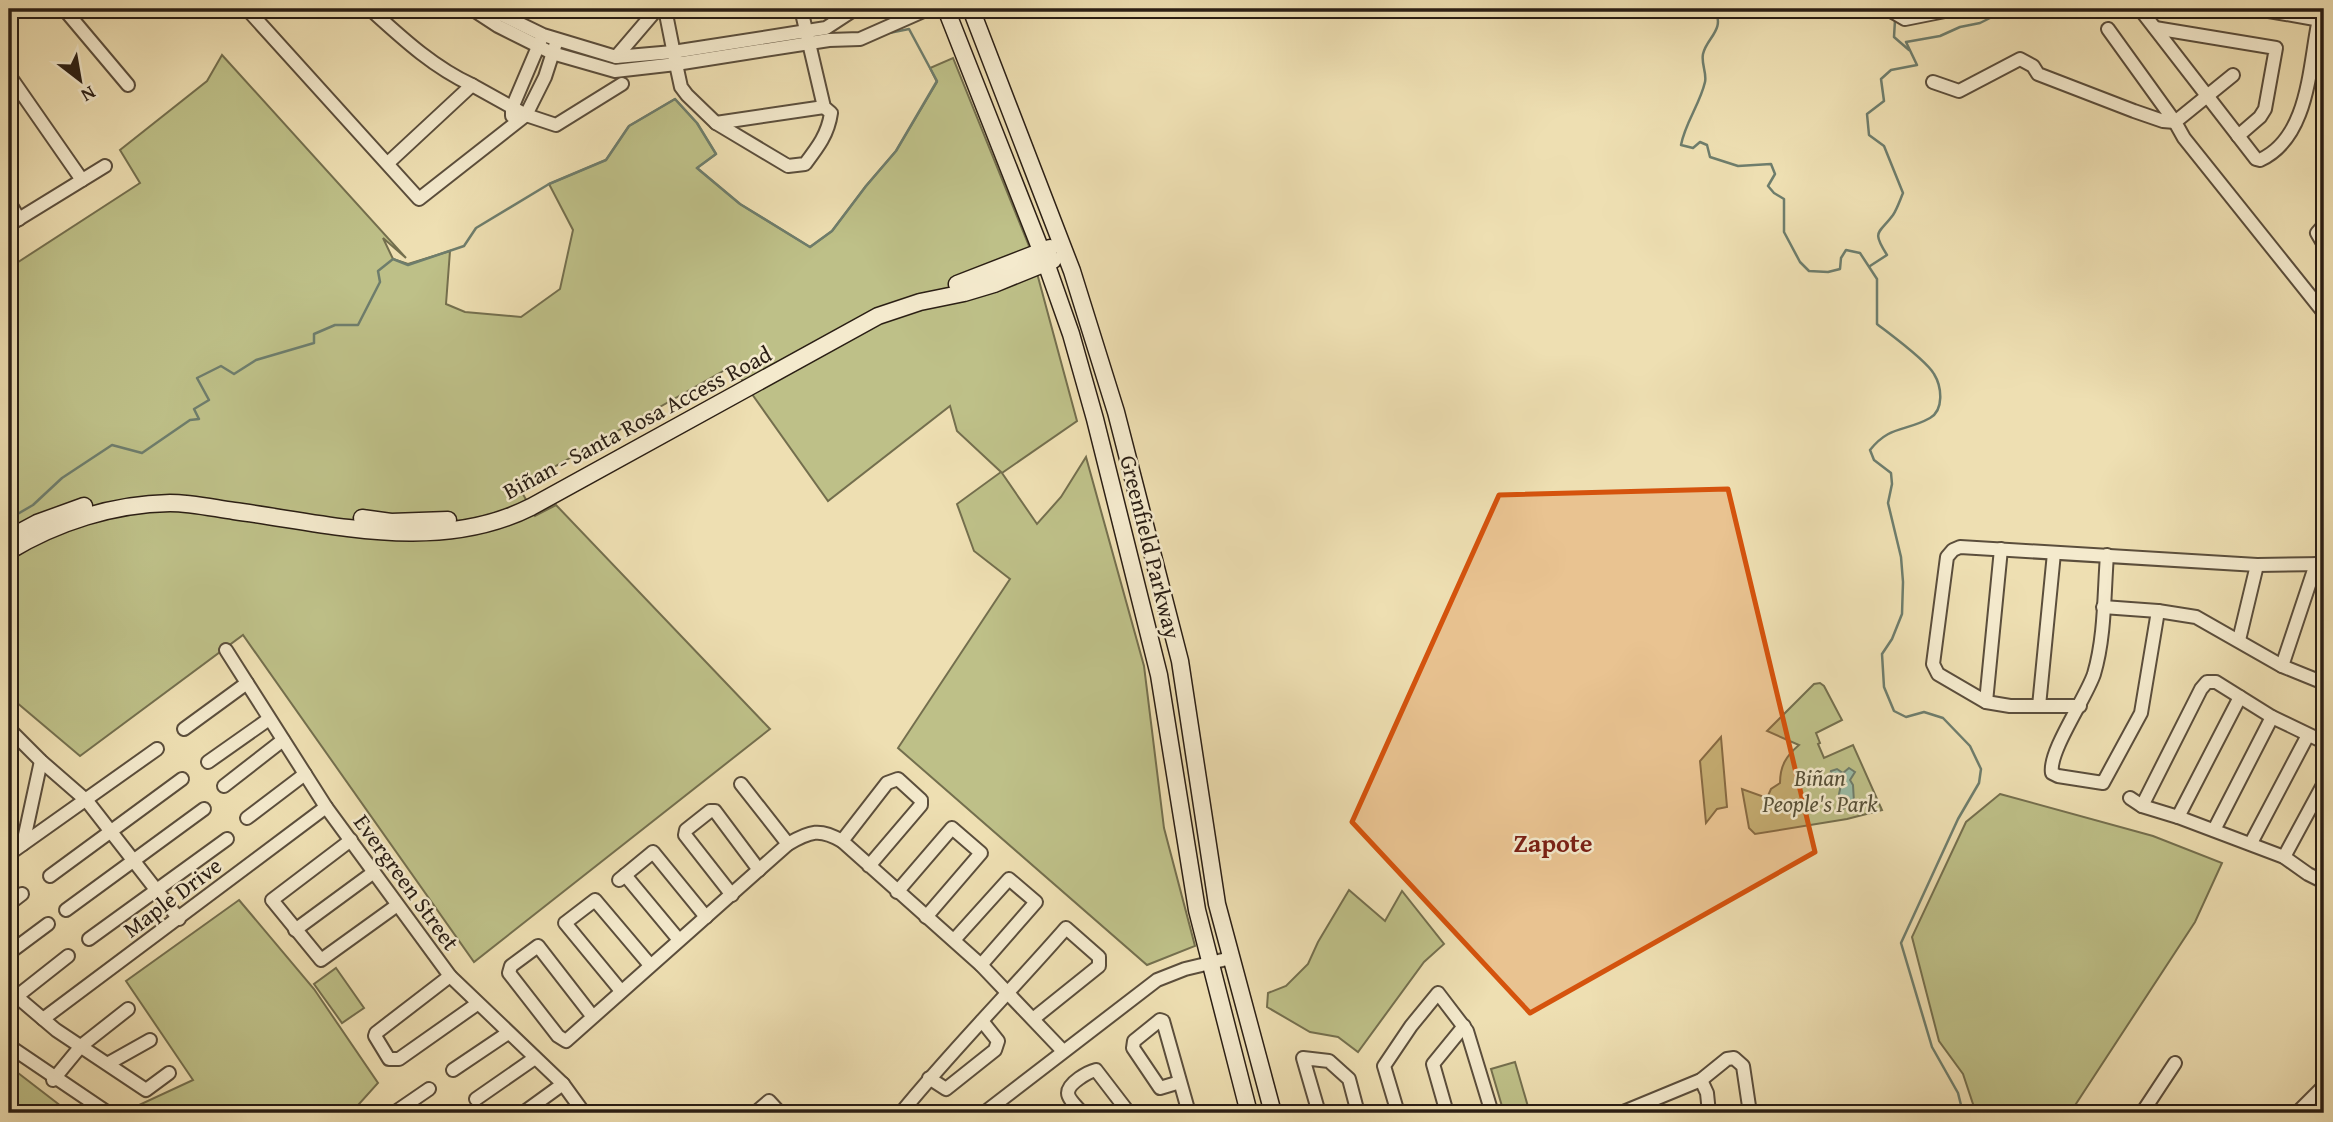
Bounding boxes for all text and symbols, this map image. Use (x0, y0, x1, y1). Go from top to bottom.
north arrow (46, 46, 116, 116)
text: N (76, 79, 101, 110)
street label: Biñan - Santa Rosa Access Road (497, 337, 778, 507)
street label: Greenfield Parkway (1112, 452, 1190, 643)
park label: Biñan People's Park (1762, 761, 1878, 820)
street label: Evergreen Street (346, 807, 468, 957)
district label: Zapote (1514, 823, 1593, 862)
street label: Maple Drive (116, 849, 228, 945)

